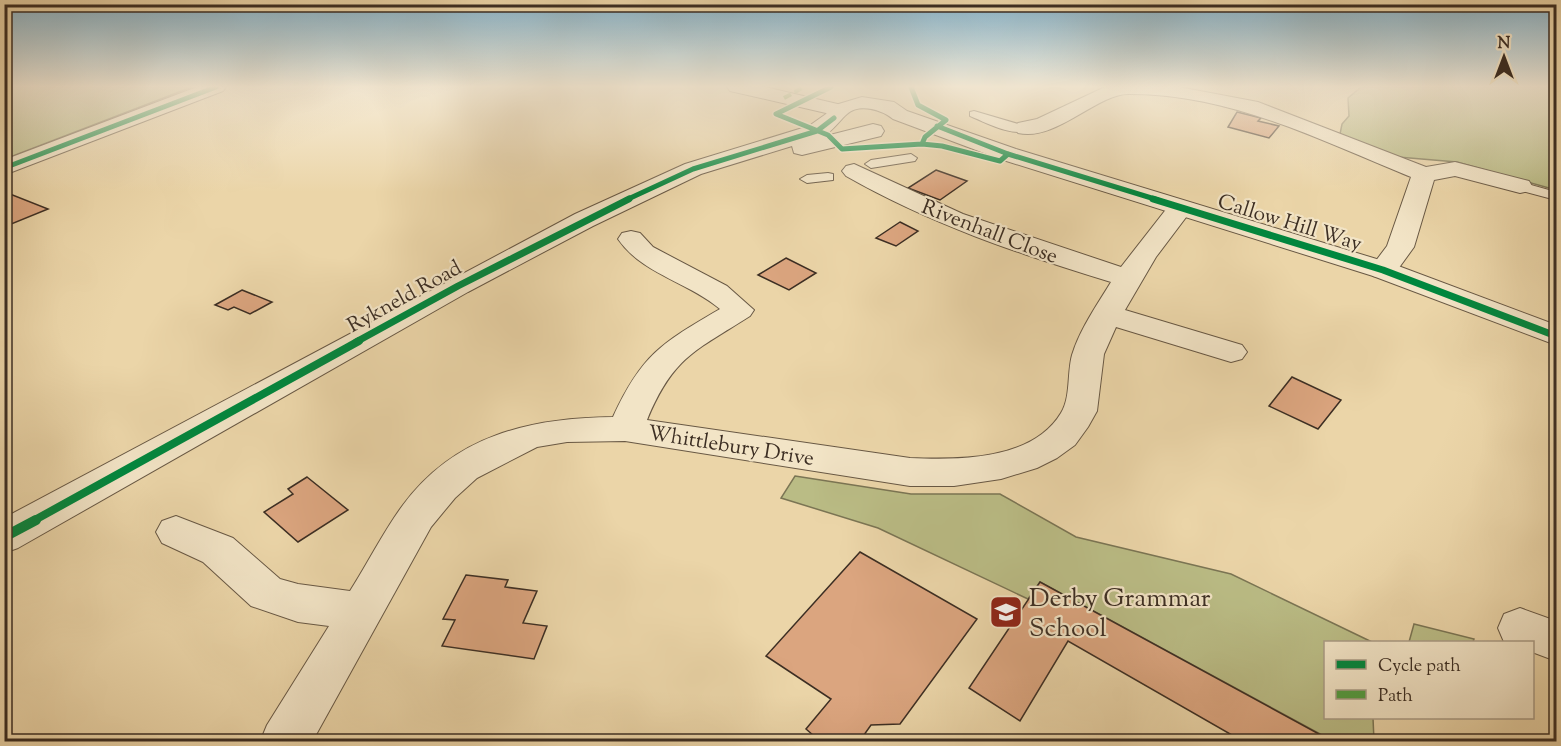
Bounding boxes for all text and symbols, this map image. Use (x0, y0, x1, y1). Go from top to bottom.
north arrow (1474, 27, 1534, 87)
text: N (1498, 33, 1511, 56)
street label: Callow Hill Way (1214, 188, 1366, 260)
street label: Rivenhall Close (917, 193, 1062, 273)
street label: Rykneld Road (342, 254, 468, 342)
street label: Whittlebury Drive (645, 419, 816, 475)
place label: Derby Grammar School (1029, 581, 1211, 648)
school or university icon: Derby Grammar School (988, 594, 1024, 630)
legend (1324, 641, 1534, 719)
text: Cycle path (1378, 654, 1461, 680)
text: Path (1378, 684, 1413, 710)

